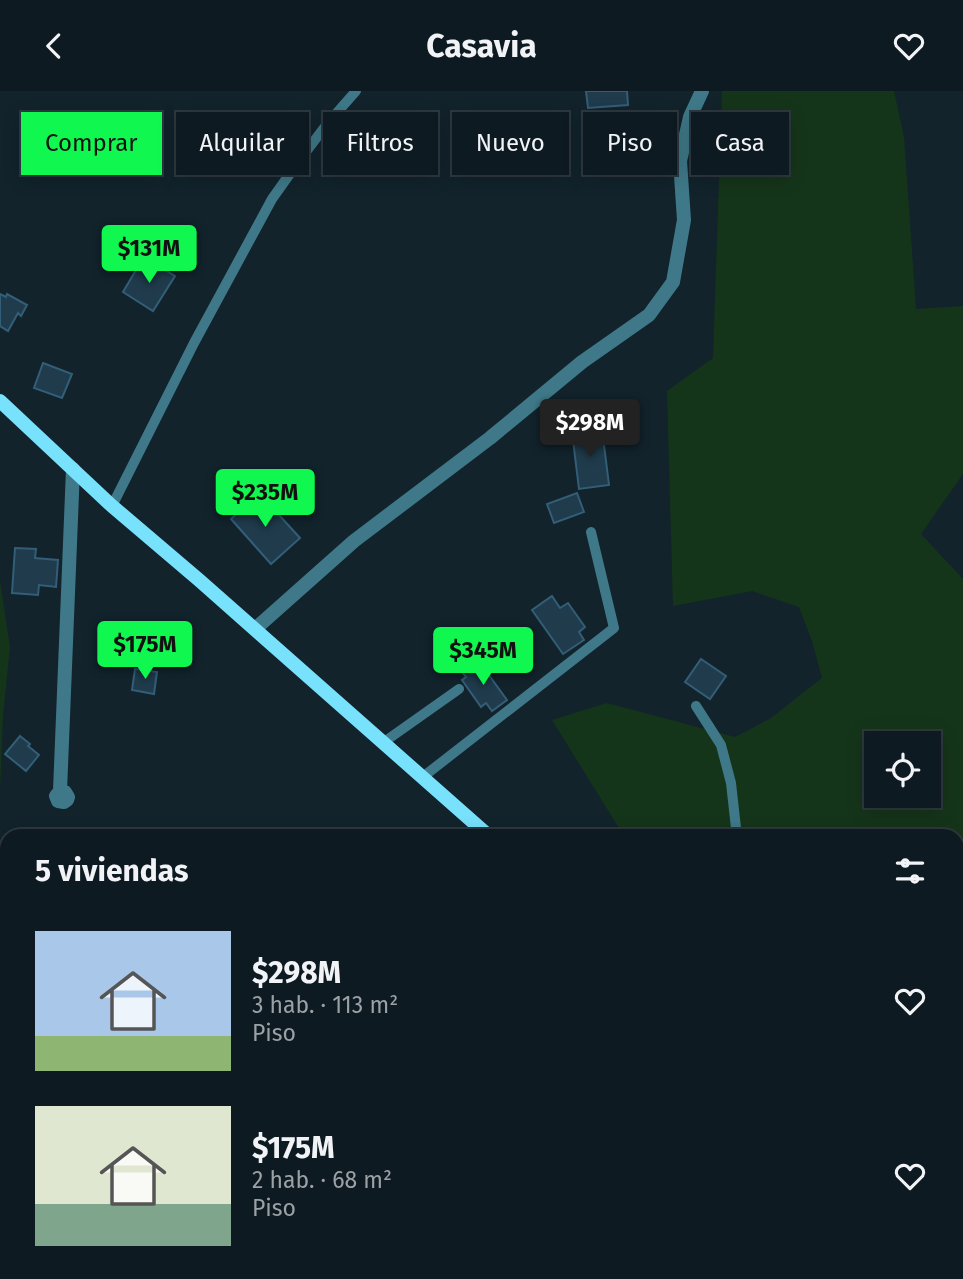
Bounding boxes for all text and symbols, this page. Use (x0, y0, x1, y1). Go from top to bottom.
icon: back (35, 27, 73, 65)
text: Casavia (426, 27, 537, 65)
icon: heart (890, 27, 928, 65)
chip: Comprar (21, 112, 162, 175)
chip: Alquilar (176, 112, 309, 175)
chip: Filtros (323, 112, 438, 175)
chip: Nuevo (452, 112, 569, 175)
chip: Piso (583, 112, 677, 175)
chip: Casa (691, 112, 789, 175)
pin: $131M (100, 225, 198, 285)
text: $131M (118, 234, 180, 262)
pin: $298M (541, 399, 639, 459)
text: $298M (556, 408, 624, 436)
pin: $235M (216, 469, 314, 529)
text: $235M (232, 478, 298, 506)
pin: $175M (96, 621, 194, 681)
pin: $345M (434, 627, 532, 687)
text: $175M (113, 630, 177, 658)
text: $345M (449, 636, 517, 664)
map controls (864, 731, 941, 808)
button: locate (864, 731, 941, 808)
icon: filters (891, 852, 929, 890)
text: 5 viviendas (35, 853, 188, 889)
text: $298M (252, 955, 341, 991)
icon: home (91, 959, 175, 1043)
icon: heart (891, 982, 929, 1020)
text: 3 hab. · 113 m² (252, 991, 398, 1019)
text: Piso (252, 1019, 296, 1047)
text: $175M (252, 1130, 335, 1166)
icon: home (91, 1134, 175, 1218)
icon: heart (891, 1157, 929, 1195)
text: 2 hab. · 68 m² (252, 1166, 392, 1194)
text: Piso (252, 1194, 296, 1222)

